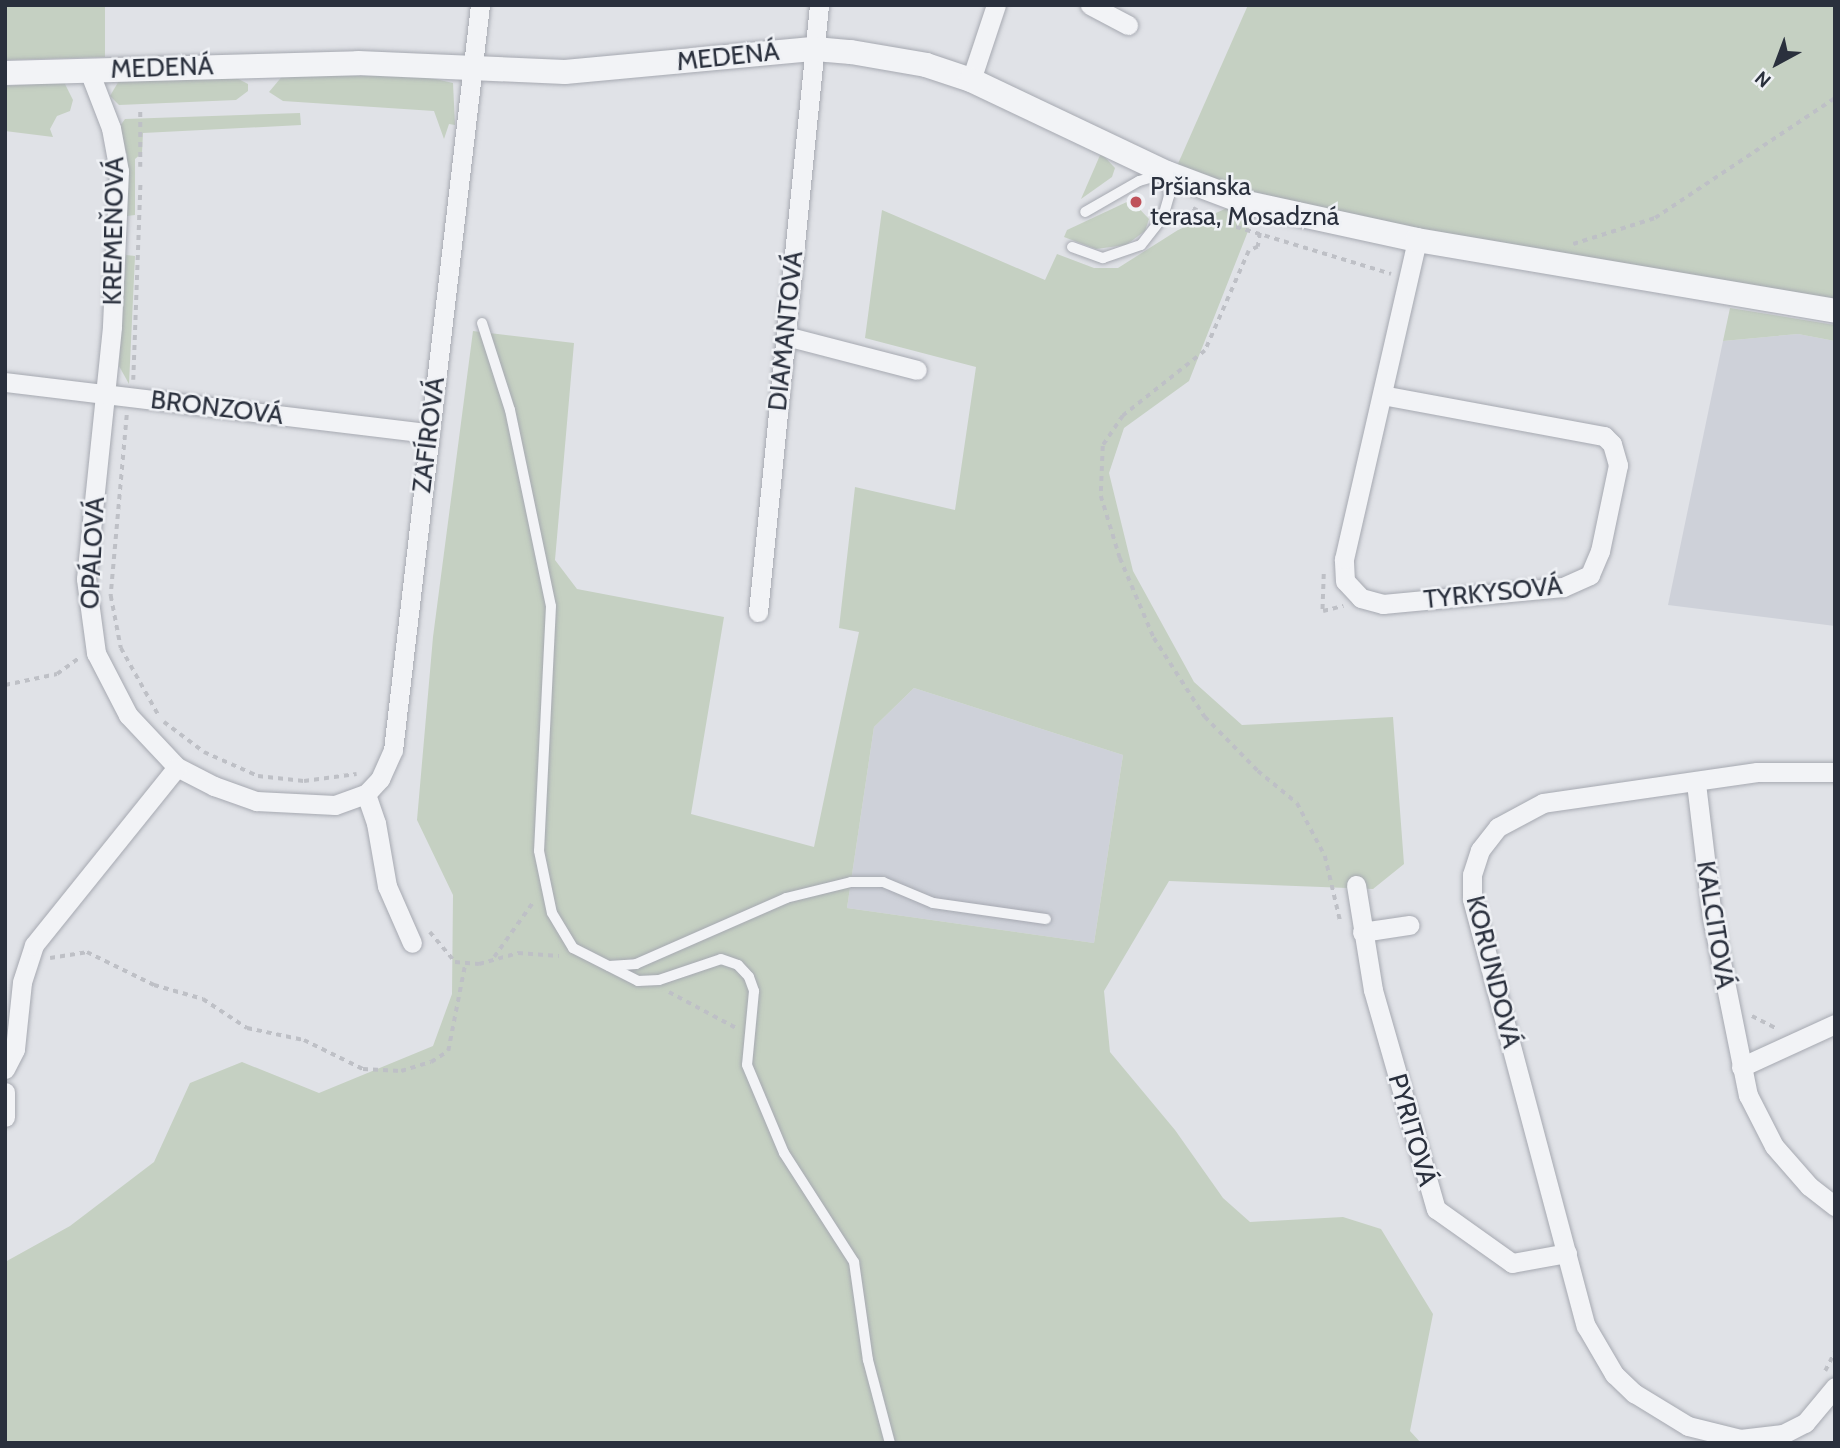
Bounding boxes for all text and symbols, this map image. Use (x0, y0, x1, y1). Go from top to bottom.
north arrow (1742, 28, 1812, 98)
street label: MEDENÁ (675, 36, 781, 78)
street label: MEDENÁ (110, 51, 214, 85)
text: N (1750, 66, 1776, 92)
street label: KREMEŇOVÁ (97, 156, 131, 306)
place label: Pršianska terasa, Mosadzná (1150, 171, 1339, 232)
marker: Pršianska terasa, Mosadzná (1128, 194, 1144, 210)
street label: DIAMANTOVÁ (762, 250, 810, 412)
street label: ZAFÍROVÁ (406, 375, 452, 495)
street label: BRONZOVÁ (149, 384, 285, 432)
street label: OPÁLOVÁ (74, 496, 112, 610)
street label: TYRKYSOVÁ (1422, 570, 1564, 616)
street label: KALCITOVÁ (1689, 859, 1741, 991)
street label: KORUNDOVÁ (1459, 893, 1527, 1051)
street label: PYRITOVÁ (1381, 1070, 1443, 1190)

